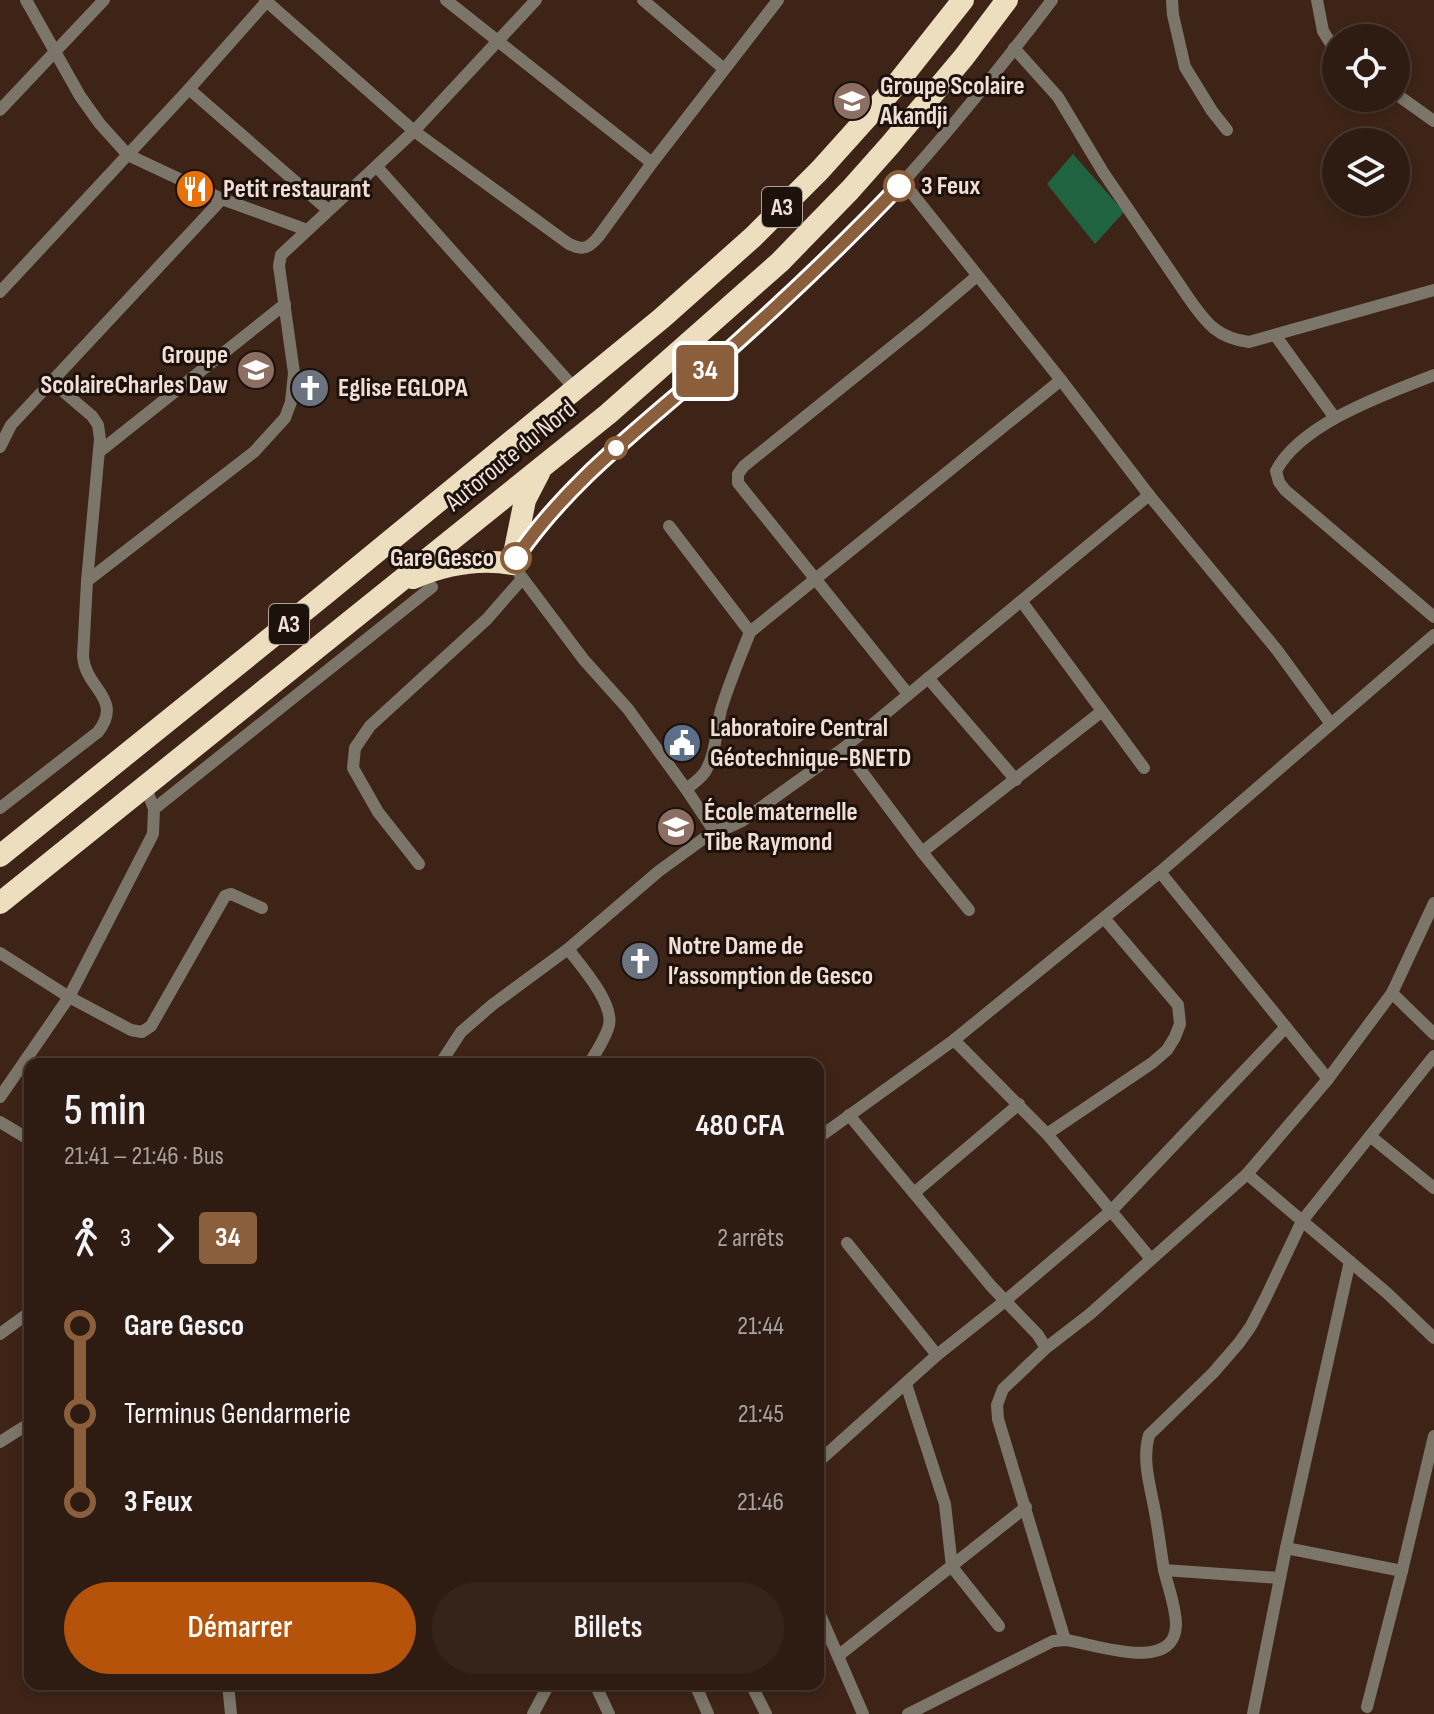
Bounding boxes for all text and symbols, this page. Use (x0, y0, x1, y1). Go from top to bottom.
map controls (1322, 24, 1410, 216)
button: locate (1322, 24, 1410, 112)
place label: Groupe Scolaire Akandji (879, 71, 1025, 132)
school or university icon: Groupe Scolaire Akandji (831, 80, 873, 122)
button: layers (1322, 128, 1410, 216)
restaurant icon: Petit restaurant (174, 168, 216, 210)
marker: 3 Feux (884, 171, 914, 201)
place label: 3 Feux (921, 171, 980, 202)
place label: Petit restaurant (223, 174, 371, 205)
road number: A3 (762, 187, 802, 227)
place label: Groupe ScolaireCharles Daw (40, 340, 228, 401)
line badge: 34 (669, 345, 741, 397)
school or university icon: Groupe ScolaireCharles Daw (235, 349, 277, 391)
text: 34 (692, 354, 718, 387)
church icon: Eglise EGLOPA (289, 367, 331, 409)
place label: Eglise EGLOPA (338, 373, 468, 404)
street label: Autoroute du Nord (439, 394, 583, 519)
unlabelled marker (605, 437, 627, 459)
place label: Gare Gesco (390, 543, 494, 574)
marker: Gare Gesco (501, 543, 531, 573)
road number: A3 (269, 604, 309, 644)
place label: Laboratoire Central Géotechnique-BNETD (710, 713, 911, 774)
public building icon: Laboratoire Central Géotechnique-BNETD (661, 722, 703, 764)
place label: École maternelle Tibe Raymond (704, 797, 858, 858)
school or university icon: École maternelle Tibe Raymond (655, 806, 697, 848)
place label: Notre Dame de l’assomption de Gesco (668, 931, 873, 992)
church icon: Notre Dame de l’assomption de Gesco (619, 940, 661, 982)
text: 5 min (64, 1084, 146, 1137)
text: 480 CFA (696, 1108, 784, 1144)
text: 21:41 – 21:46 · Bus (64, 1141, 224, 1172)
icon: walk (64, 1216, 108, 1260)
icon: forward (143, 1216, 187, 1260)
text: 34 (215, 1221, 241, 1254)
text: 3 (120, 1223, 131, 1254)
text: 2 arrêts (717, 1223, 784, 1254)
text: Gare Gesco (124, 1308, 244, 1344)
text: 21:44 (737, 1311, 784, 1342)
text: Terminus Gendarmerie (124, 1396, 351, 1432)
text: 21:45 (738, 1399, 784, 1430)
text: 3 Feux (124, 1484, 192, 1520)
text: 21:46 (737, 1487, 784, 1518)
button: Démarrer (64, 1582, 416, 1674)
button: Billets (432, 1582, 784, 1674)

